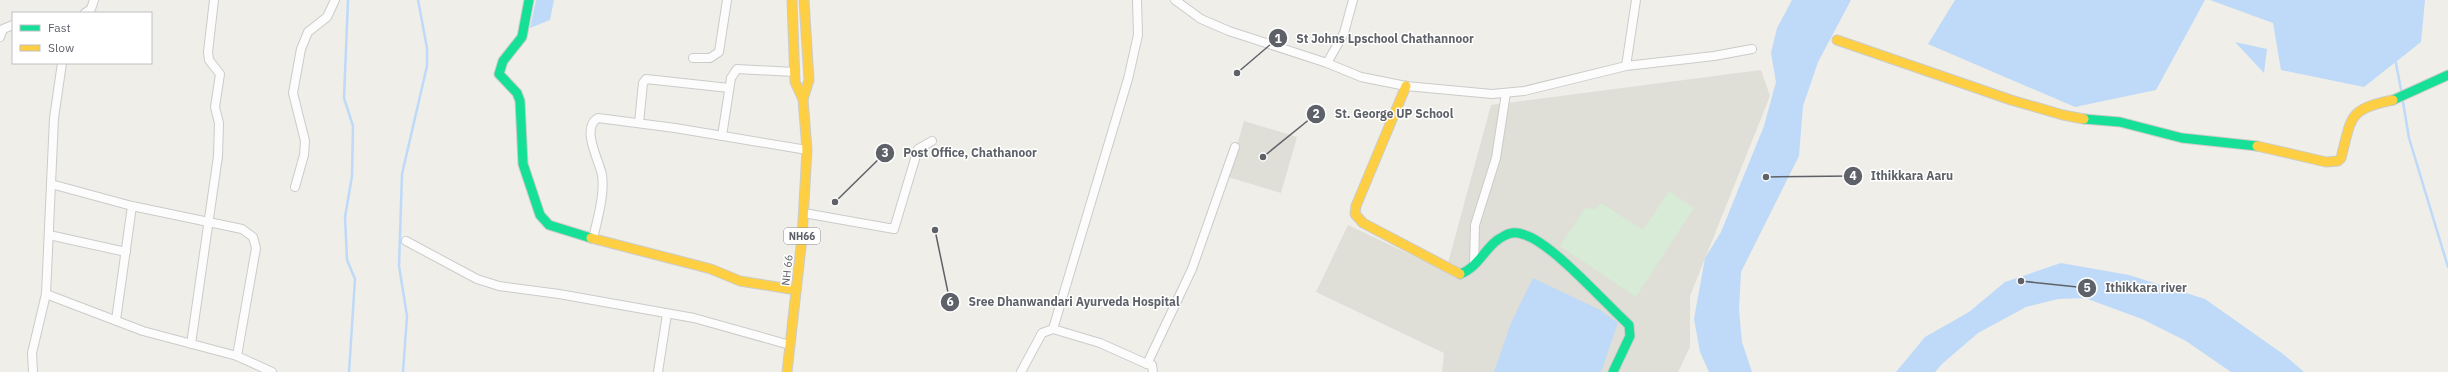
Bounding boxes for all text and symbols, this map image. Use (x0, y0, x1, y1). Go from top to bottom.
legend (12, 12, 152, 64)
text: Fast (48, 20, 71, 35)
callout: St Johns Lpschool Chathannoor (1268, 26, 1482, 50)
text: 1 (1274, 31, 1282, 46)
text: St Johns Lpschool Chathannoor (1296, 31, 1474, 46)
text: Slow (48, 40, 74, 55)
callout: St. George UP School (1306, 102, 1461, 126)
text: 2 (1312, 106, 1320, 121)
text: St. George UP School (1335, 106, 1454, 121)
callout: Post Office, Chathanoor (875, 141, 1045, 165)
text: 3 (881, 145, 889, 160)
text: Post Office, Chathanoor (903, 145, 1037, 160)
callout: Ithikkara Aaru (1843, 164, 1961, 188)
text: 4 (1849, 168, 1857, 183)
text: Ithikkara Aaru (1871, 168, 1953, 183)
road number: NH66 (784, 228, 820, 244)
street label: NH 66 (778, 254, 796, 286)
callout: Ithikkara river (2077, 276, 2195, 300)
text: 5 (2083, 280, 2091, 295)
text: Ithikkara river (2105, 280, 2187, 295)
callout: Sree Dhanwandari Ayurveda Hospital (940, 290, 1187, 314)
text: 6 (946, 294, 954, 309)
text: Sree Dhanwandari Ayurveda Hospital (968, 294, 1180, 309)

